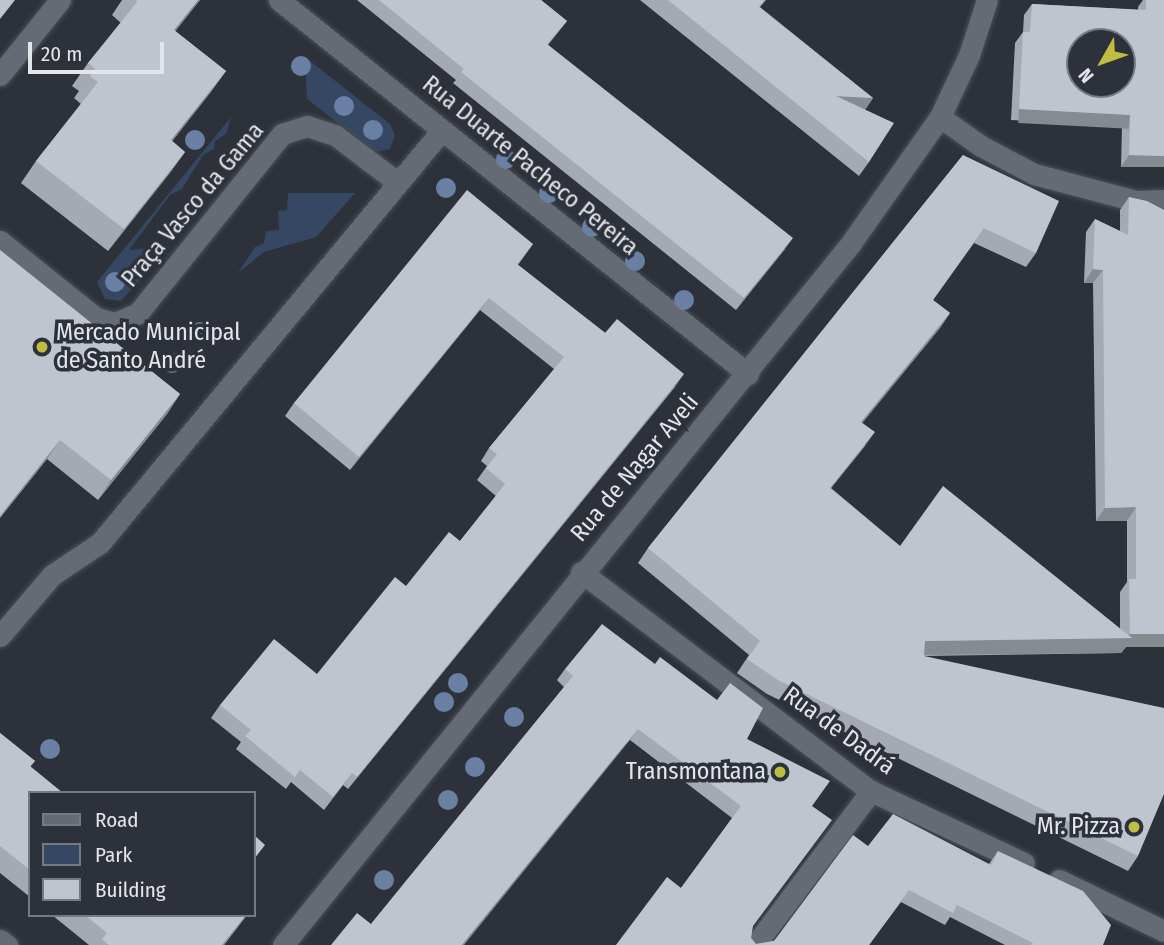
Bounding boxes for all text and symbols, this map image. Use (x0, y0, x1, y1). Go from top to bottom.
scale bar (32, 28, 168, 72)
north arrow (1066, 28, 1136, 98)
text: 20 m (41, 41, 82, 67)
text: N (1074, 64, 1099, 87)
street label: Rua Duarte Pacheco Pereira (416, 70, 644, 262)
street label: Praça Vasco da Gama (116, 117, 270, 293)
place label: Mercado Municipal de Santo André (56, 319, 241, 375)
marker: Mercado Municipal de Santo André (34, 339, 50, 355)
street label: Rua de Nagar Aveli (565, 388, 705, 548)
street label: Rua de Dadrá (778, 681, 900, 781)
place label: Transmontana (626, 758, 766, 786)
marker: Transmontana (772, 764, 788, 780)
legend (28, 791, 256, 917)
text: Road (95, 807, 139, 833)
place label: Mr. Pizza (1037, 813, 1120, 841)
marker: Mr. Pizza (1126, 819, 1142, 835)
text: Park (95, 842, 132, 868)
text: Building (95, 877, 166, 903)

